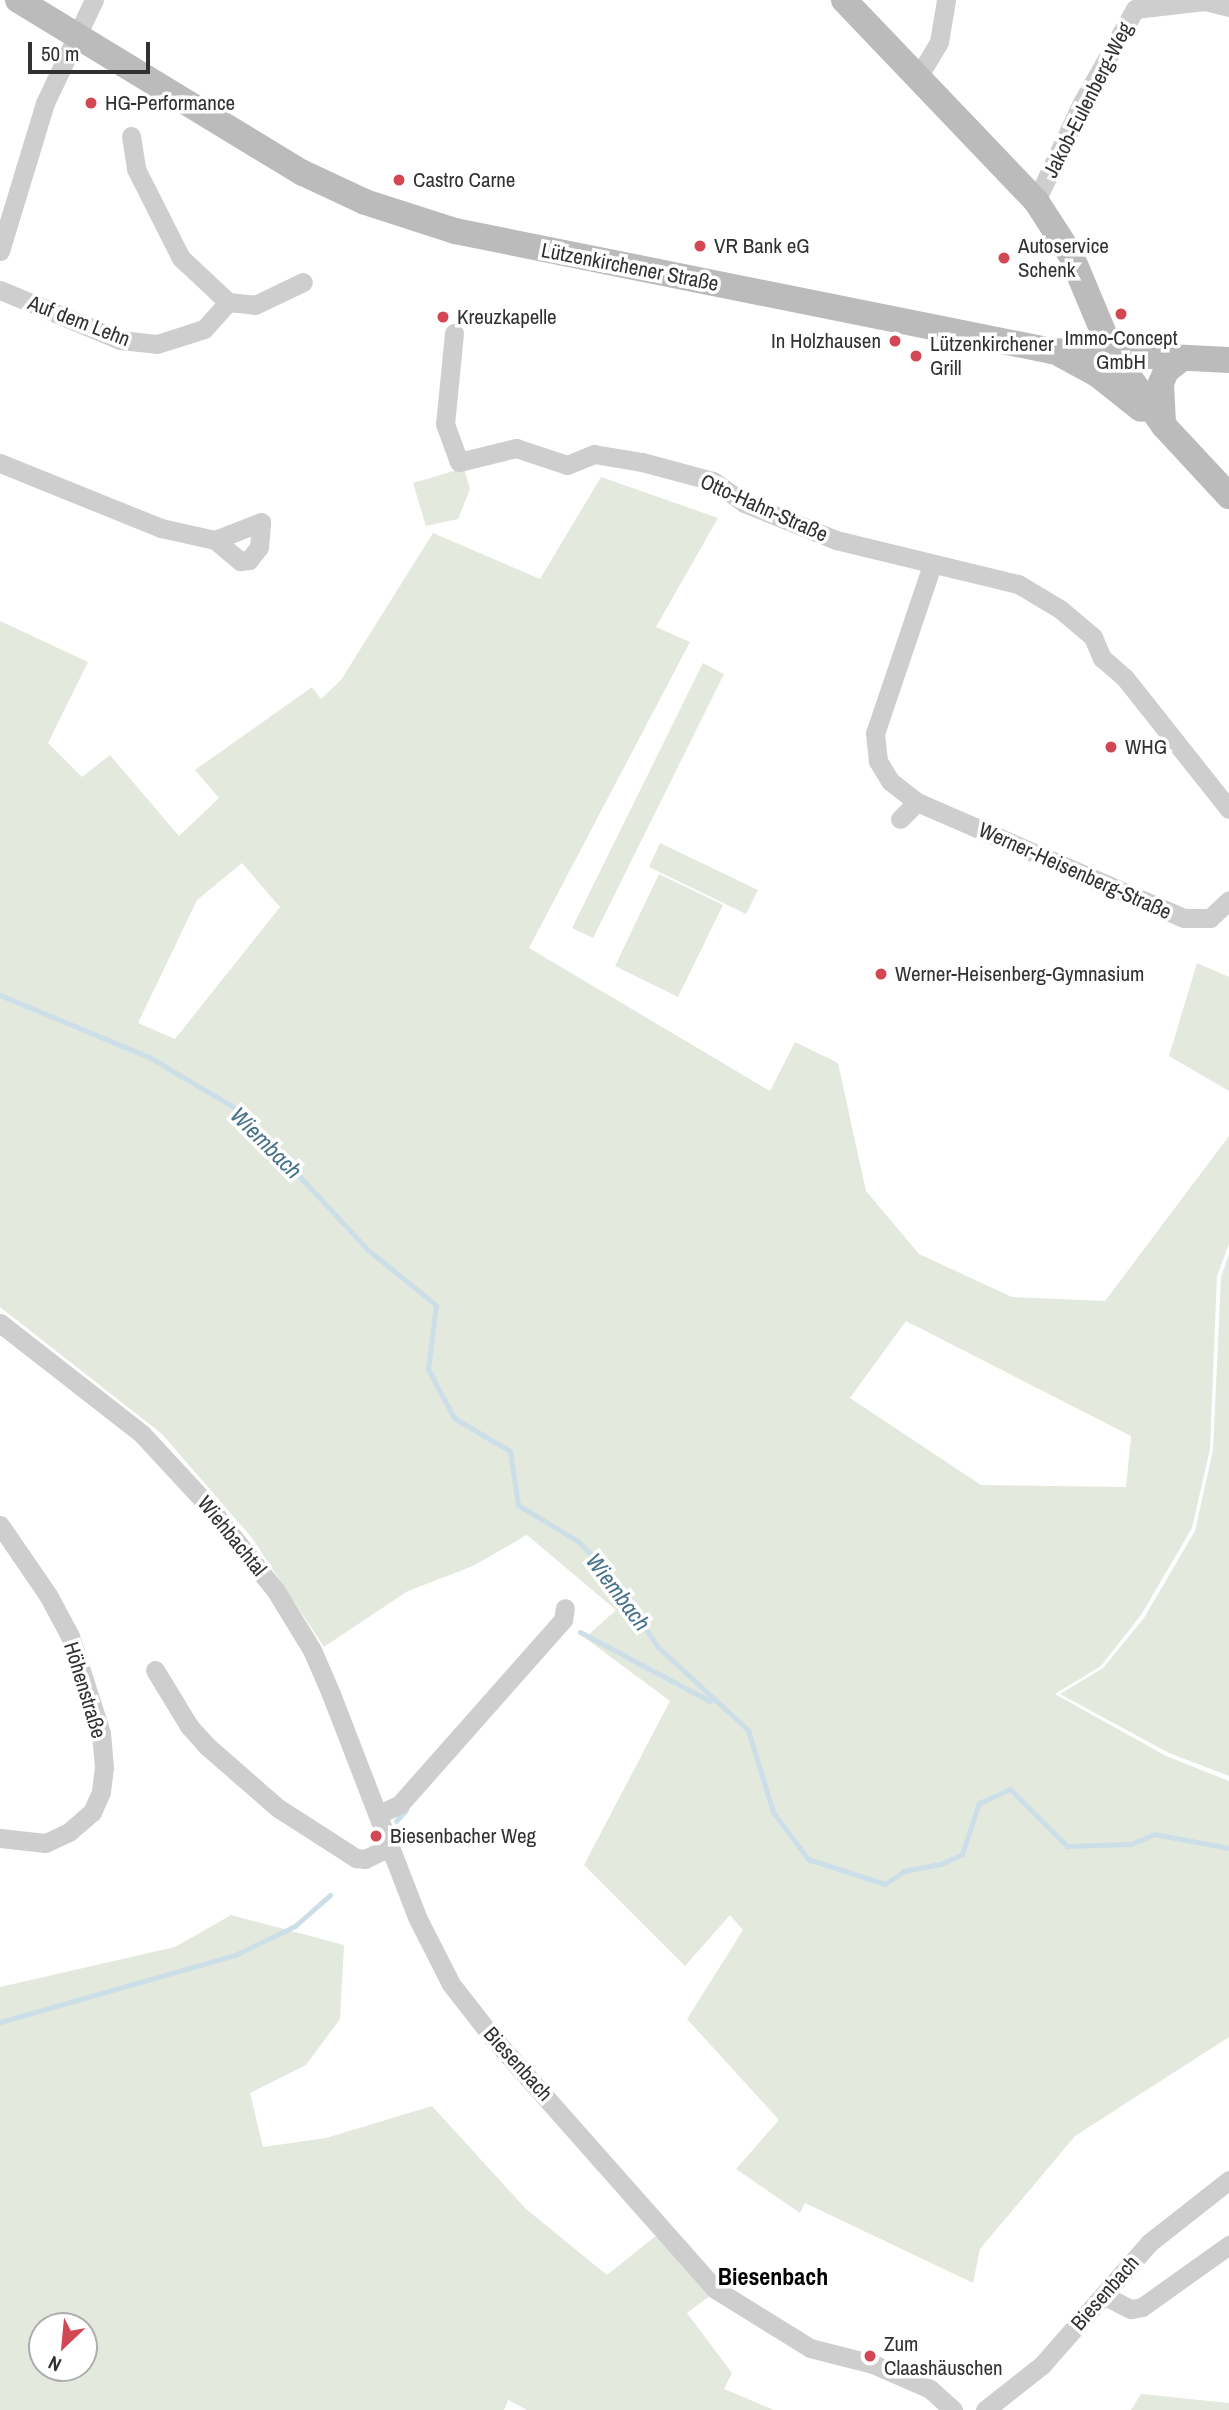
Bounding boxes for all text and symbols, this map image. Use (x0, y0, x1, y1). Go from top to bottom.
street label: Jakob-Eulenberg-Weg (1038, 18, 1138, 182)
scale bar (32, 28, 154, 72)
text: 50 m (41, 39, 79, 68)
place label: HG-Performance (105, 90, 235, 116)
marker: HG-Performance (83, 95, 99, 111)
place label: Castro Carne (413, 167, 515, 193)
marker: Castro Carne (391, 172, 407, 188)
place label: VR Bank eG (714, 233, 810, 259)
place label: Autoservice Schenk (1018, 233, 1109, 283)
street label: Lützenkirchener Straße (539, 237, 721, 297)
marker: VR Bank eG (692, 238, 708, 254)
marker: Autoservice Schenk (996, 250, 1012, 266)
street label: Auf dem Lehn (24, 290, 134, 352)
place label: Kreuzkapelle (457, 304, 557, 330)
marker: Immo-Concept GmbH (1113, 306, 1129, 322)
marker: Kreuzkapelle (435, 309, 451, 325)
place label: Immo-Concept GmbH (1065, 325, 1177, 375)
place label: In Holzhausen (771, 328, 881, 354)
place label: Lützenkirchener Grill (930, 331, 1053, 381)
marker: In Holzhausen (887, 333, 903, 349)
marker: Lützenkirchener Grill (908, 348, 924, 364)
street label: Otto-Hahn-Straße (696, 469, 832, 547)
place label: WHG (1125, 734, 1167, 760)
marker: WHG (1103, 739, 1119, 755)
street label: Werner-Heisenberg-Straße (975, 817, 1175, 925)
place label: Werner-Heisenberg-Gymnasium (895, 961, 1144, 987)
marker: Werner-Heisenberg-Gymnasium (873, 966, 889, 982)
water label: Wiembach (225, 1102, 307, 1184)
street label: Wiehbachtal (192, 1491, 272, 1581)
water label: Wiembach (580, 1548, 656, 1636)
street label: Höhenstraße (58, 1639, 112, 1741)
place label: Biesenbacher Weg (390, 1823, 536, 1849)
marker: Biesenbacher Weg (368, 1828, 384, 1844)
street label: Biesenbach (478, 2022, 558, 2106)
street label: Biesenbach (1066, 2250, 1144, 2336)
district label: Biesenbach (718, 2263, 828, 2291)
north arrow (28, 2312, 98, 2382)
place label: Zum Claashäuschen (884, 2331, 1003, 2381)
marker: Zum Claashäuschen (862, 2348, 878, 2364)
text: N (44, 2350, 65, 2378)

